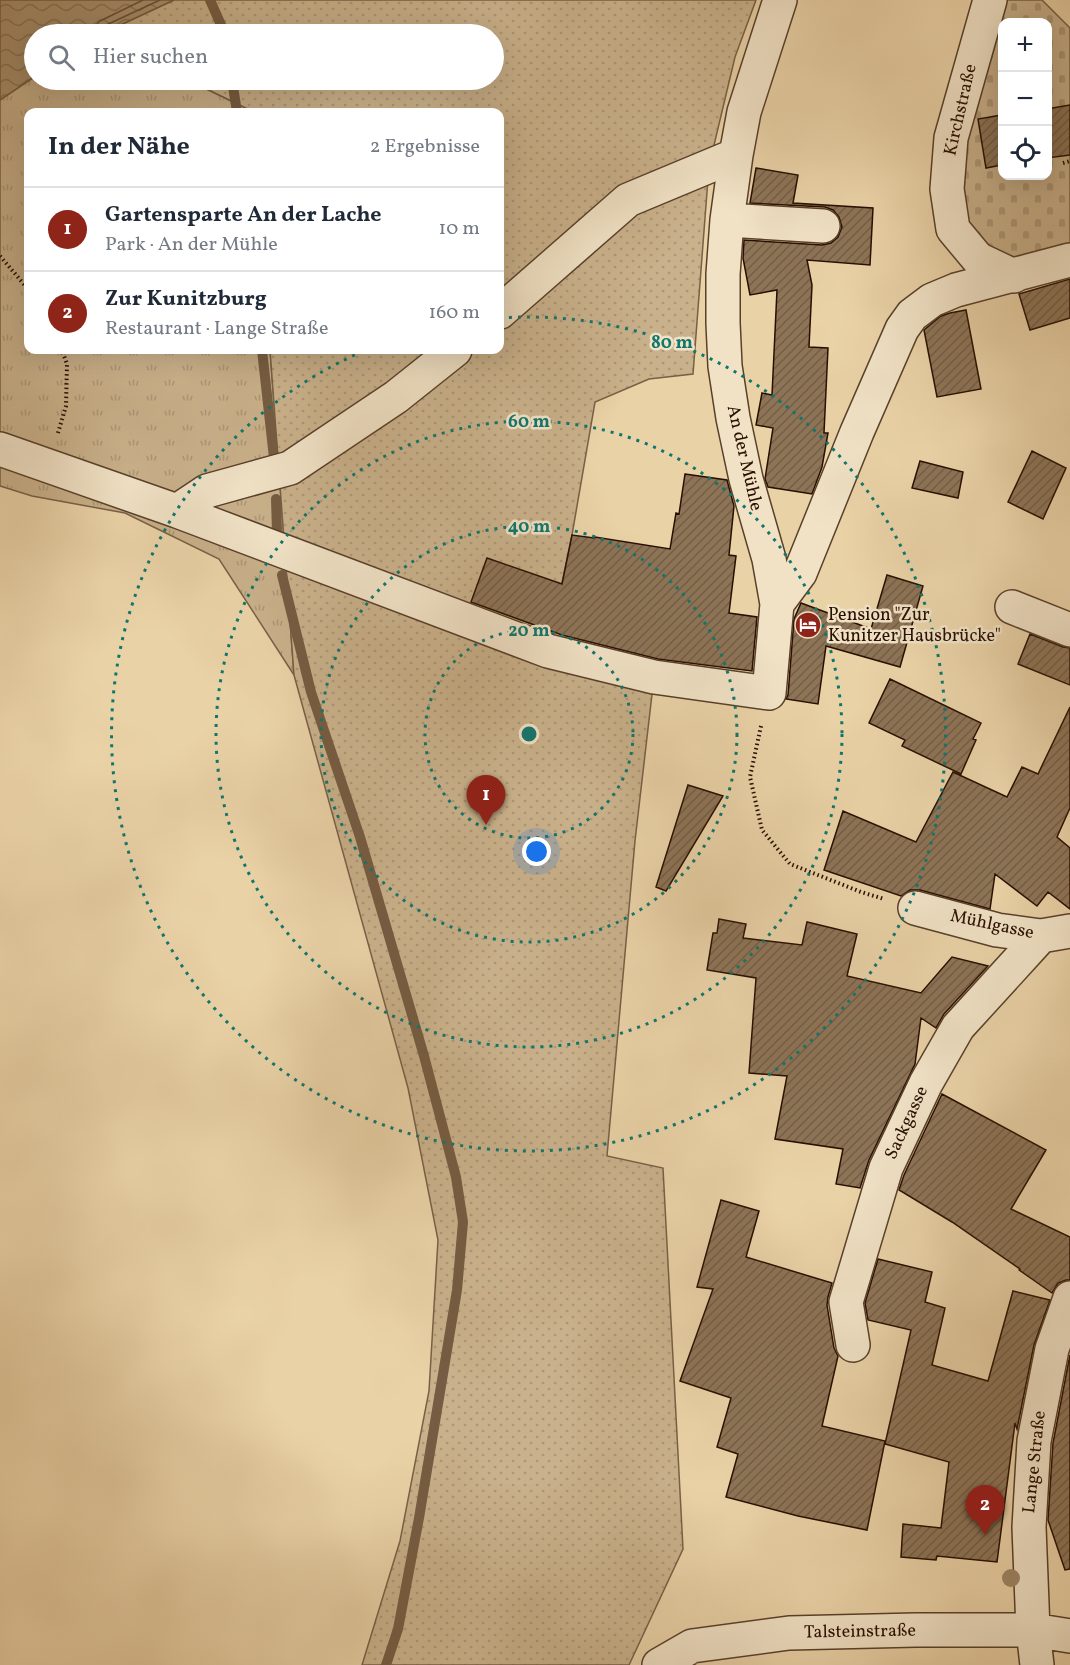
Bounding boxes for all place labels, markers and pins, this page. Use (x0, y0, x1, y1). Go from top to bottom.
place label: Pension "Zur Kunitzer Hausbrücke" (828, 603, 1001, 649)
hotel icon: Pension "Zur Kunitzer Hausbrücke" (793, 610, 823, 640)
centre of rings (519, 724, 539, 744)
pin: 1 (466, 776, 506, 825)
pin: 2 (966, 1486, 1004, 1535)

